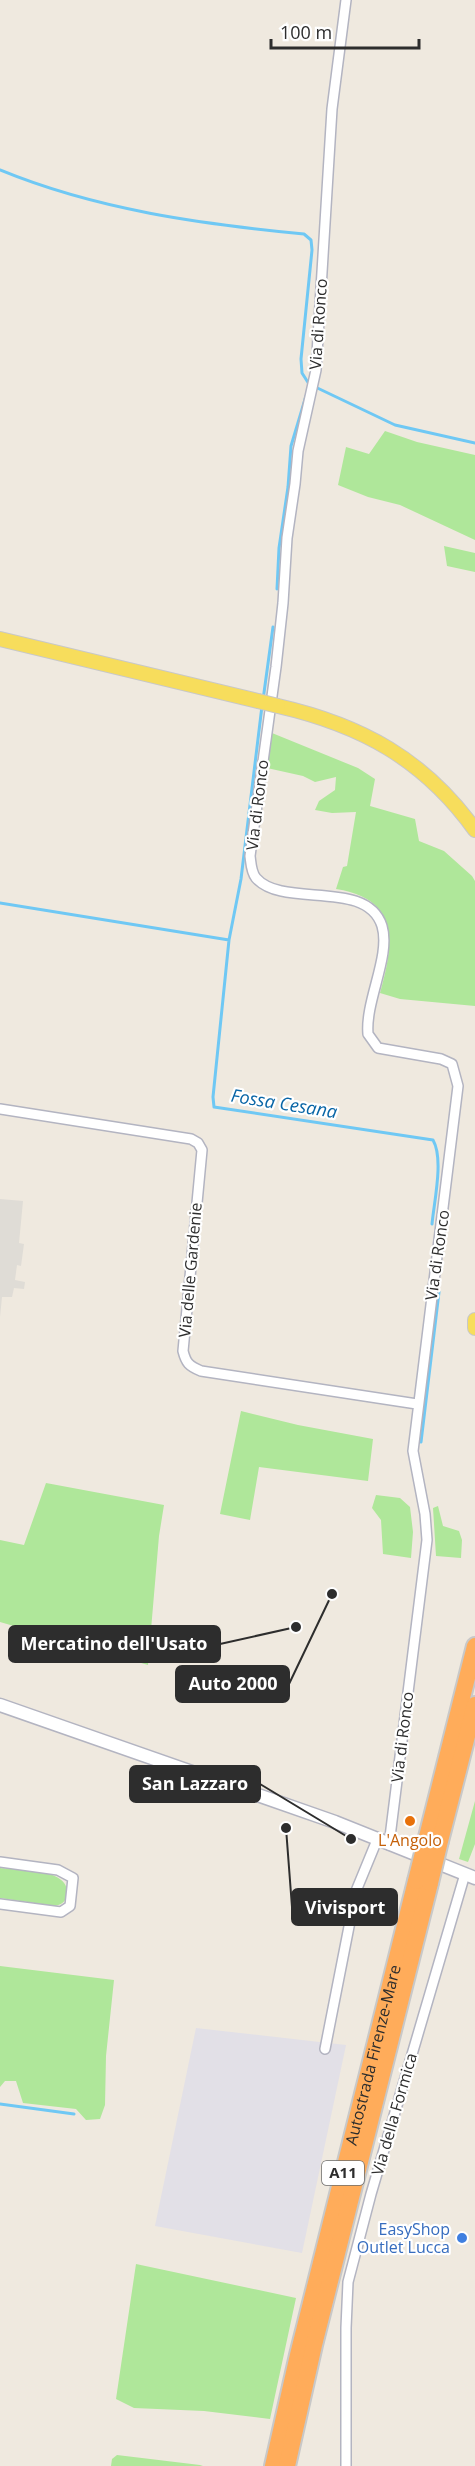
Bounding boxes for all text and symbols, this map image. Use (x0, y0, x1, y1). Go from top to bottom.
scale bar (271, 12, 420, 50)
text: 100 m (280, 20, 332, 44)
street label: Via di Ronco (304, 278, 332, 370)
street label: Via di Ronco (241, 758, 273, 852)
water label: Fossa Cesana (229, 1083, 339, 1123)
street label: Via delle Gardenie (173, 1202, 207, 1338)
street label: Via di Ronco (420, 1208, 454, 1302)
callout: Mercatino dell'Usato (9, 1626, 220, 1662)
text: Mercatino dell'Usato (20, 1631, 208, 1655)
callout: Auto 2000 (176, 1666, 289, 1702)
text: Auto 2000 (188, 1671, 278, 1695)
street label: Via di Ronco (386, 1690, 418, 1784)
callout: San Lazzaro (130, 1766, 260, 1802)
text: San Lazzaro (142, 1771, 248, 1795)
marker: L'Angolo (403, 1814, 417, 1828)
place label: L'Angolo (378, 1829, 442, 1851)
callout: Vivisport (292, 1889, 397, 1925)
text: Vivisport (305, 1895, 385, 1919)
street label: Autostrada Firenze-Mare (340, 1963, 406, 2147)
street label: Via della Formica (366, 2050, 422, 2178)
road number: A11 (322, 2161, 364, 2185)
place label: EasyShop Outlet Lucca (357, 2218, 450, 2258)
marker: EasyShop Outlet Lucca (455, 2231, 469, 2245)

